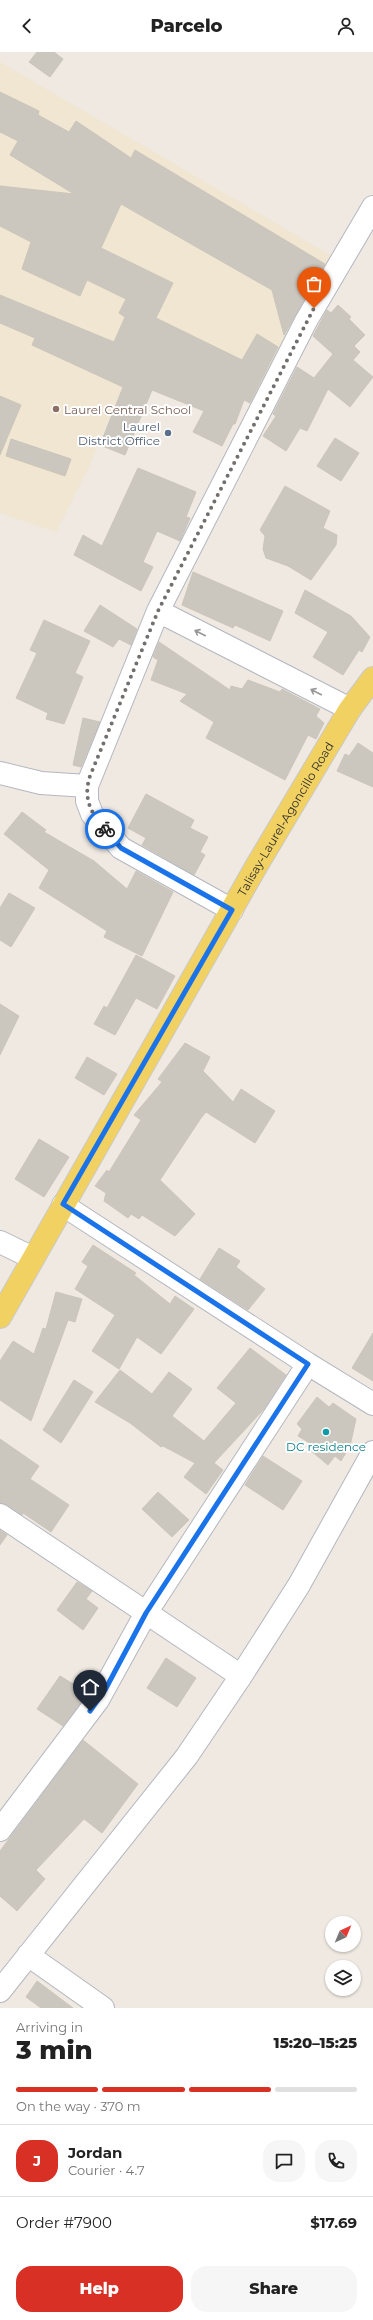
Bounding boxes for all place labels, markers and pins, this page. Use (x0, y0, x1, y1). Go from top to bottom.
pin (297, 267, 331, 308)
place label: Laurel Central School (64, 402, 191, 417)
marker: Laurel Central School (51, 404, 61, 414)
place label: Laurel District Office (78, 419, 160, 448)
marker: Laurel District Office (163, 428, 173, 438)
marker: DC residence (321, 1427, 331, 1437)
place label: DC residence (286, 1439, 366, 1454)
pin (73, 1670, 107, 1711)

